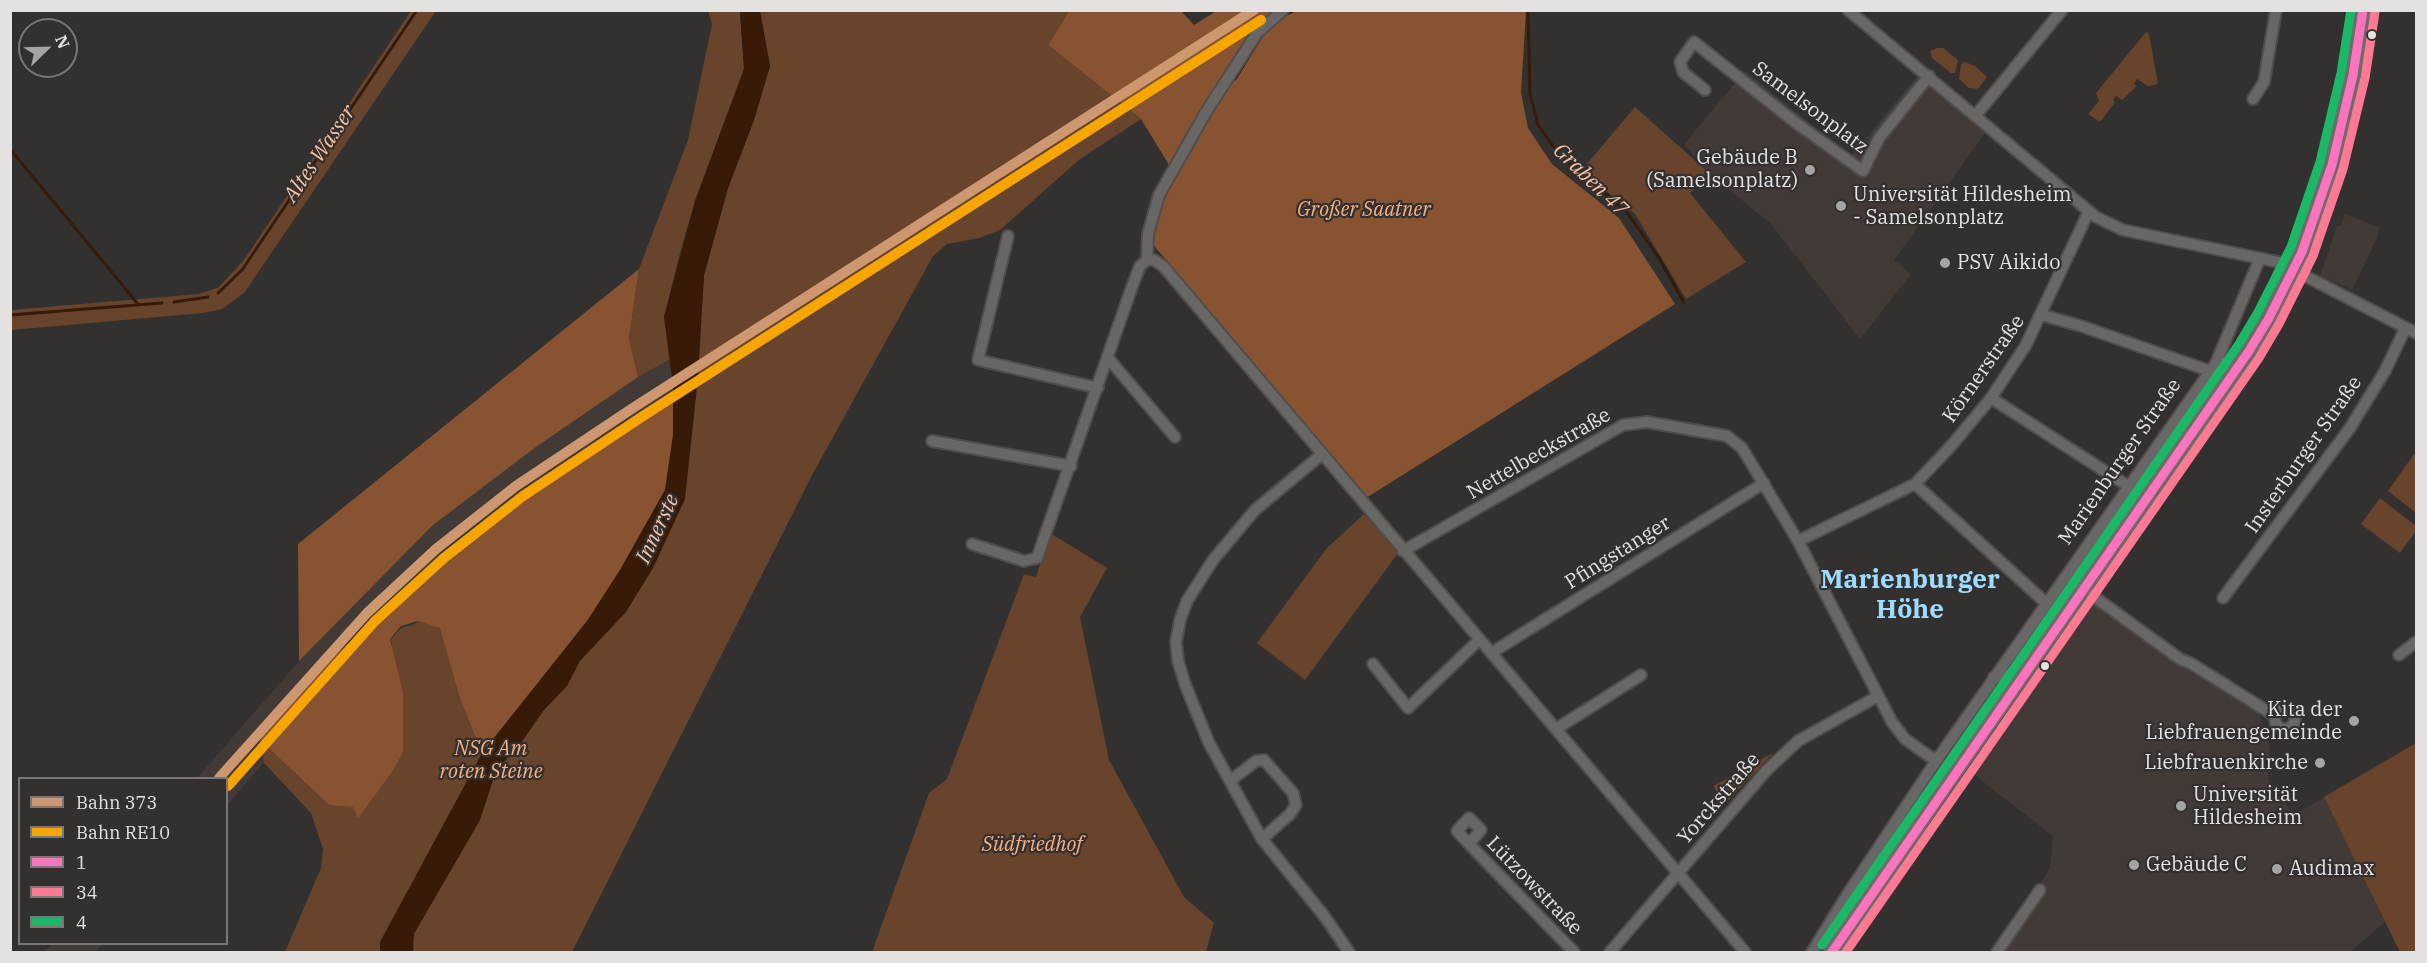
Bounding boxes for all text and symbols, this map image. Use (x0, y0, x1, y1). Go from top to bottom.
north arrow (18, 18, 78, 78)
unlabelled marker (2366, 29, 2378, 41)
text: N (51, 32, 74, 51)
street label: Samelsonplatz (1747, 57, 1873, 159)
water label: Altes Wasser (278, 101, 362, 207)
water label: Graben 47 (1547, 138, 1633, 222)
place label: Gebäude B (Samelsonplatz) (1646, 146, 1798, 193)
marker: Gebäude B (Samelsonplatz) (1803, 163, 1817, 177)
place label: Universität Hildesheim - Samelsonplatz (1853, 183, 2072, 230)
park label: Großer Saatner (1297, 198, 1431, 222)
marker: Universität Hildesheim - Samelsonplatz (1834, 199, 1848, 213)
place label: PSV Aikido (1957, 251, 2061, 275)
marker: PSV Aikido (1938, 256, 1952, 270)
street label: Körnerstraße (1938, 310, 2030, 428)
street label: Insterburger Straße (2241, 372, 2367, 538)
street label: Marienburger Straße (2054, 374, 2186, 550)
street label: Nettelbeckstraße (1463, 403, 1615, 505)
water label: Innerste (631, 490, 685, 568)
street label: Pfingstanger (1561, 511, 1675, 595)
district label: Marienburger Höhe (1820, 564, 2000, 626)
unlabelled marker (2039, 660, 2051, 672)
place label: Kita der Liebfrauengemeinde (2146, 698, 2342, 745)
marker: Kita der Liebfrauengemeinde (2347, 714, 2361, 728)
park label: NSG Am roten Steine (439, 737, 543, 784)
street label: Yorckstraße (1673, 748, 1765, 850)
place label: Liebfrauenkirche (2144, 751, 2308, 775)
marker: Liebfrauenkirche (2313, 756, 2327, 770)
legend (18, 777, 228, 945)
place label: Universität Hildesheim (2193, 783, 2302, 830)
text: Bahn 373 (76, 791, 157, 814)
marker: Universität Hildesheim (2174, 799, 2188, 813)
text: Bahn RE10 (76, 821, 170, 844)
street label: Lützowstraße (1481, 832, 1587, 940)
park label: Südfriedhof (982, 833, 1082, 857)
text: 1 (76, 851, 87, 874)
place label: Gebäude C (2146, 853, 2247, 877)
place label: Audimax (2289, 857, 2374, 881)
marker: Gebäude C (2127, 858, 2141, 872)
marker: Audimax (2270, 862, 2284, 876)
text: 34 (76, 881, 98, 904)
text: 4 (76, 911, 87, 934)

